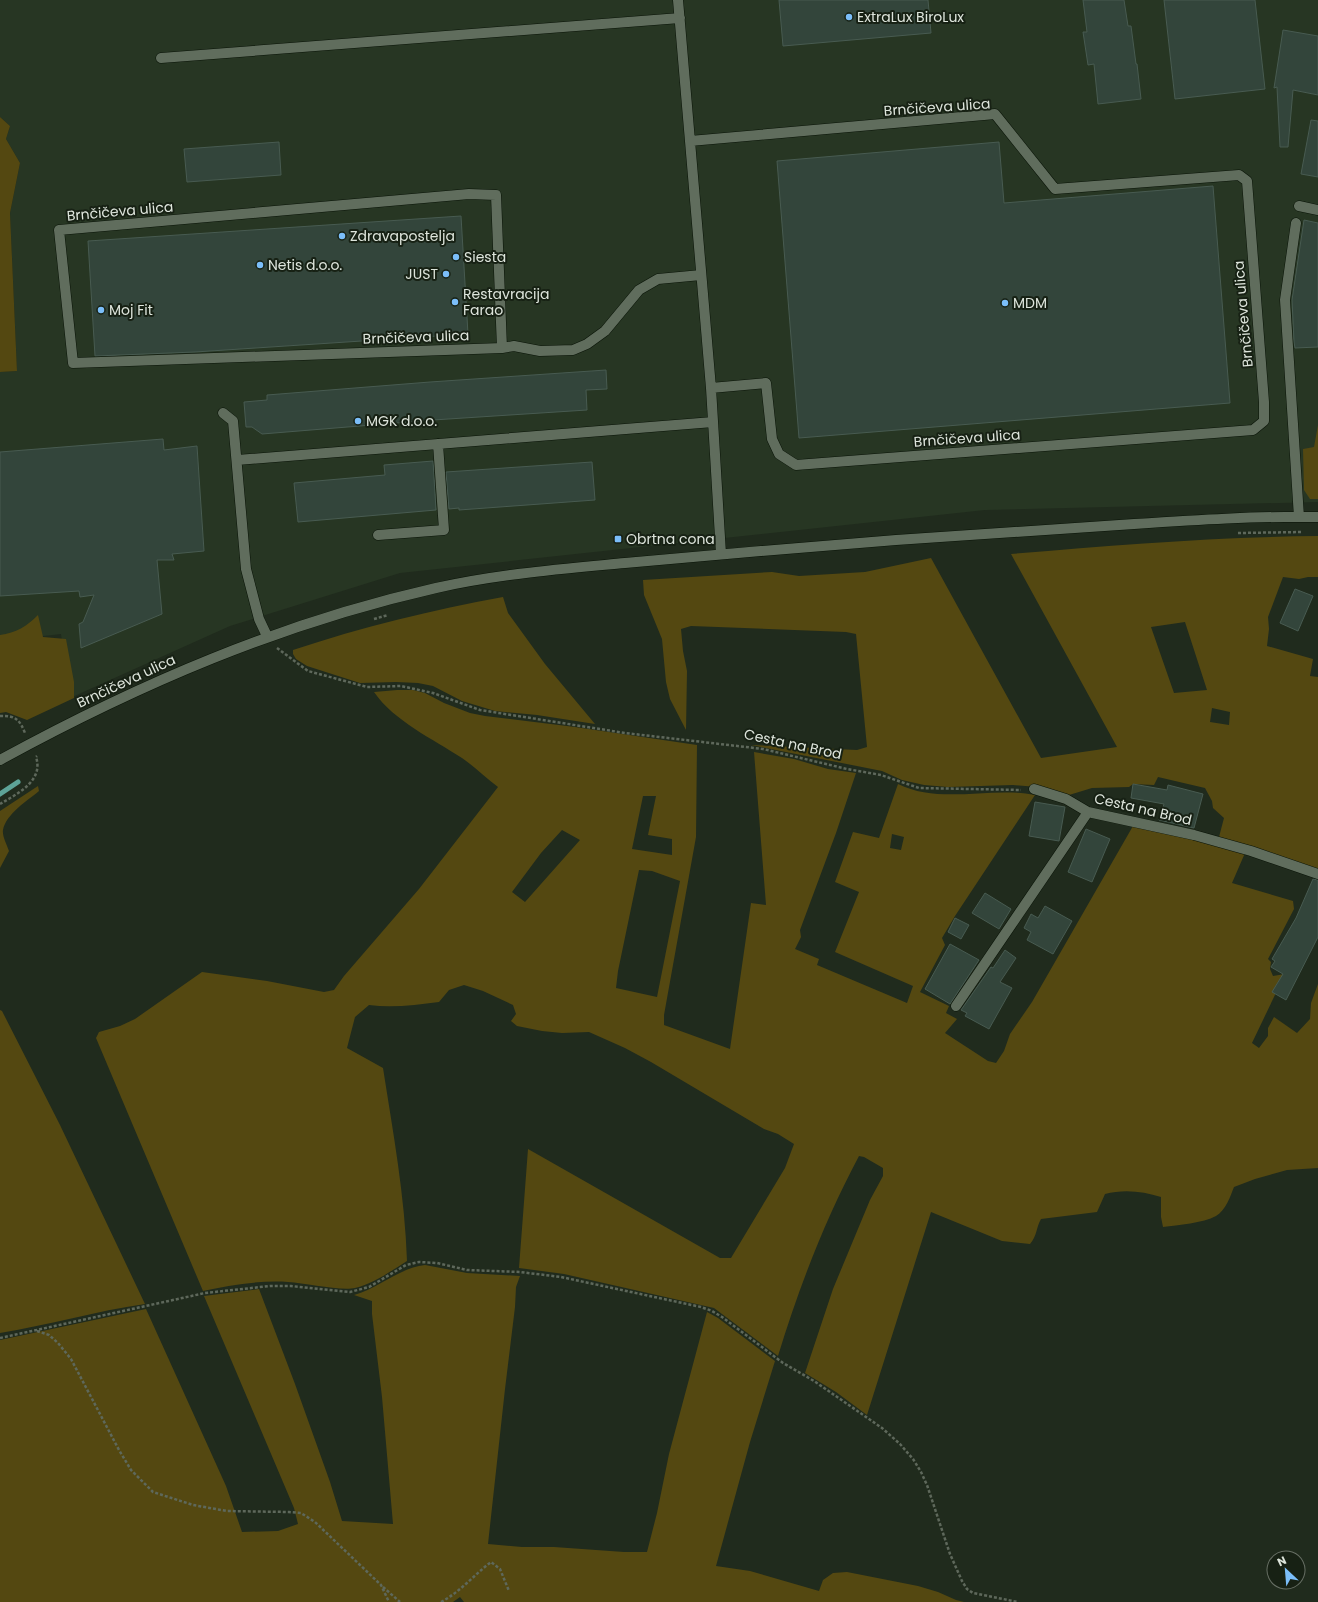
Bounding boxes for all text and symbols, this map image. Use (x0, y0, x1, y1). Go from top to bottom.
place label: ExtraLux BiroLux (857, 7, 964, 27)
marker: ExtraLux BiroLux (844, 12, 854, 22)
street label: Brnčičeva ulica (883, 93, 991, 121)
street label: Brnčičeva ulica (66, 196, 174, 226)
place label: Zdravapostelja (350, 226, 455, 246)
marker: Zdravapostelja (337, 231, 347, 241)
place label: Siesta (464, 247, 506, 267)
marker: Siesta (451, 252, 461, 262)
place label: Netis d.o.o. (268, 255, 342, 275)
marker: Netis d.o.o. (255, 260, 265, 270)
street label: Brnčičeva ulica (1228, 260, 1258, 368)
place label: JUST (405, 264, 438, 284)
marker: JUST (441, 269, 451, 279)
place label: Restavracija Farao (463, 284, 549, 320)
place label: MDM (1013, 293, 1047, 313)
marker: Restavracija Farao (450, 297, 460, 307)
marker: MDM (1000, 298, 1010, 308)
place label: Moj Fit (109, 300, 153, 320)
marker: Moj Fit (96, 305, 106, 315)
street label: Brnčičeva ulica (362, 325, 470, 349)
place label: MGK d.o.o. (366, 411, 437, 431)
marker: MGK d.o.o. (353, 416, 363, 426)
street label: Brnčičeva ulica (913, 424, 1021, 452)
place label: Obrtna cona (626, 529, 715, 549)
marker: Obrtna cona (613, 534, 623, 544)
street label: Brnčičeva ulica (73, 649, 179, 713)
street label: Cesta na Brod (742, 724, 844, 764)
street label: Cesta na Brod (1092, 788, 1194, 830)
north arrow (1266, 1550, 1306, 1590)
text: N (1274, 1552, 1289, 1570)

